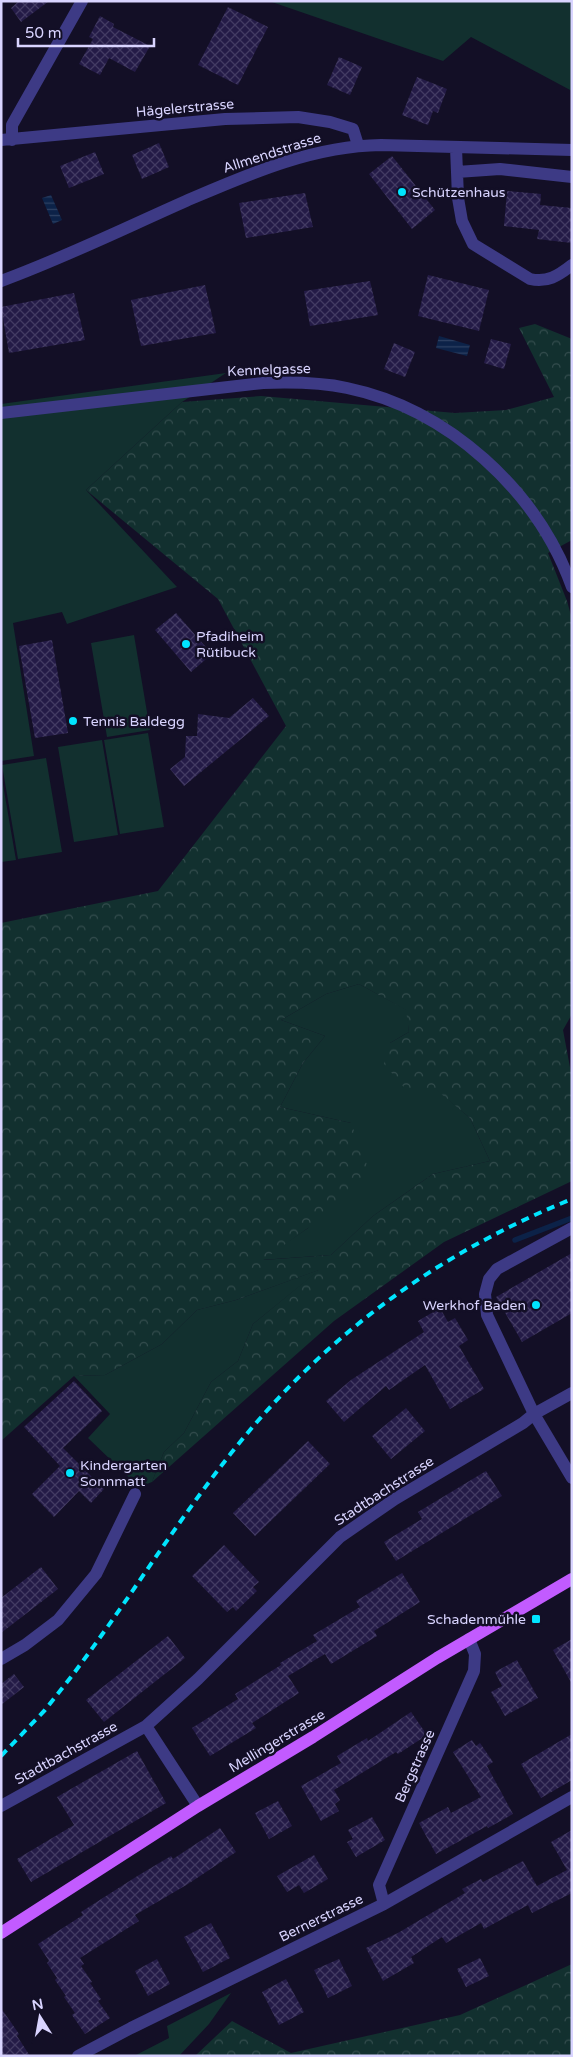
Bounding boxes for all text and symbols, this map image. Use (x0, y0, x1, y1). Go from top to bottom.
scale bar (18, 15, 154, 47)
text: 50 m (25, 24, 62, 42)
street label: Hägelerstrasse (135, 95, 235, 121)
street label: Allmendstrasse (221, 129, 323, 177)
place label: Schützenhaus (412, 184, 506, 201)
marker: Schützenhaus (396, 186, 408, 198)
street label: Kennelgasse (227, 360, 311, 380)
place label: Pfadiheim Rütibuck (196, 628, 264, 661)
marker: Pfadiheim Rütibuck (180, 638, 192, 650)
place label: Tennis Baldegg (83, 713, 185, 730)
marker: Tennis Baldegg (67, 715, 79, 727)
place label: Werkhof Baden (423, 1297, 526, 1314)
marker: Werkhof Baden (530, 1299, 542, 1311)
street label: Stadtbachstrasse (331, 1453, 437, 1529)
place label: Kindergarten Sonnmatt (80, 1457, 167, 1490)
marker: Kindergarten Sonnmatt (64, 1467, 76, 1479)
place label: Schadenmühle (427, 1611, 526, 1628)
marker: Schadenmühle (530, 1613, 542, 1625)
street label: Mellingerstrasse (226, 1706, 328, 1776)
street label: Stadtbachstrasse (12, 1718, 120, 1788)
street label: Bergstrasse (391, 1727, 439, 1805)
street label: Bernerstrasse (276, 1890, 366, 1946)
north arrow (15, 1992, 65, 2042)
text: N (30, 1995, 45, 2014)

